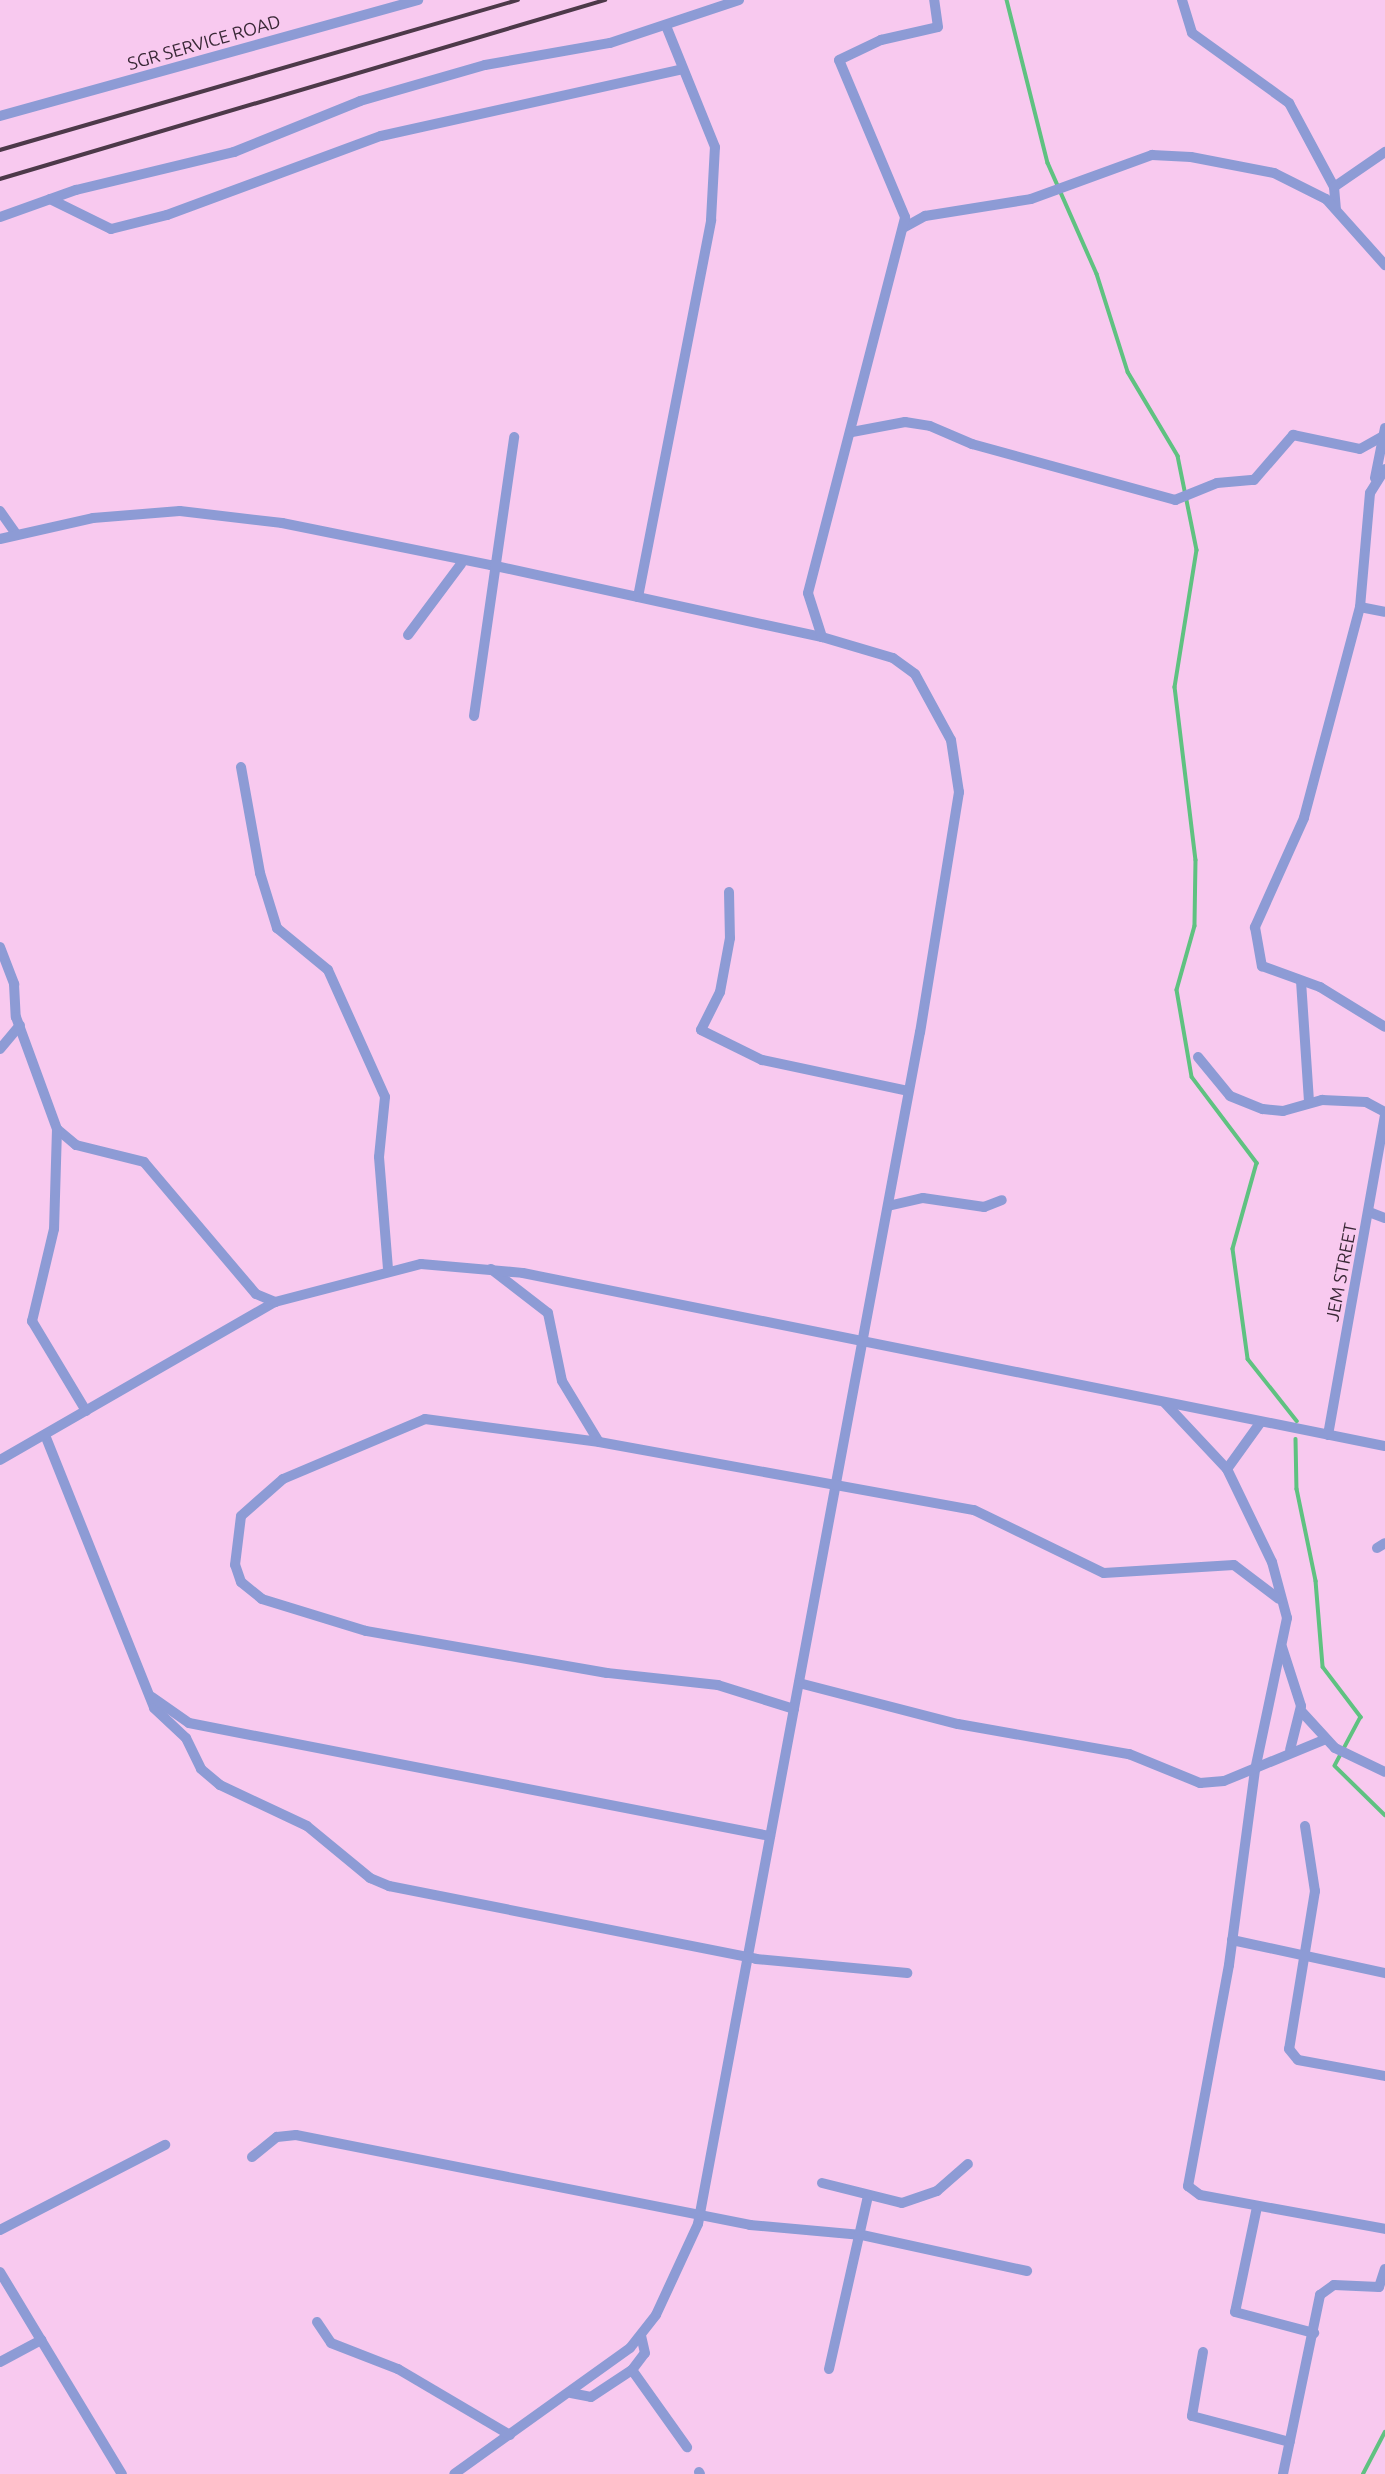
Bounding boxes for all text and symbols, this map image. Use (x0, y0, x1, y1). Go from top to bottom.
street label: SGR SERVICE ROAD (125, 10, 283, 74)
street label: JEM STREET (1321, 1221, 1361, 1323)

